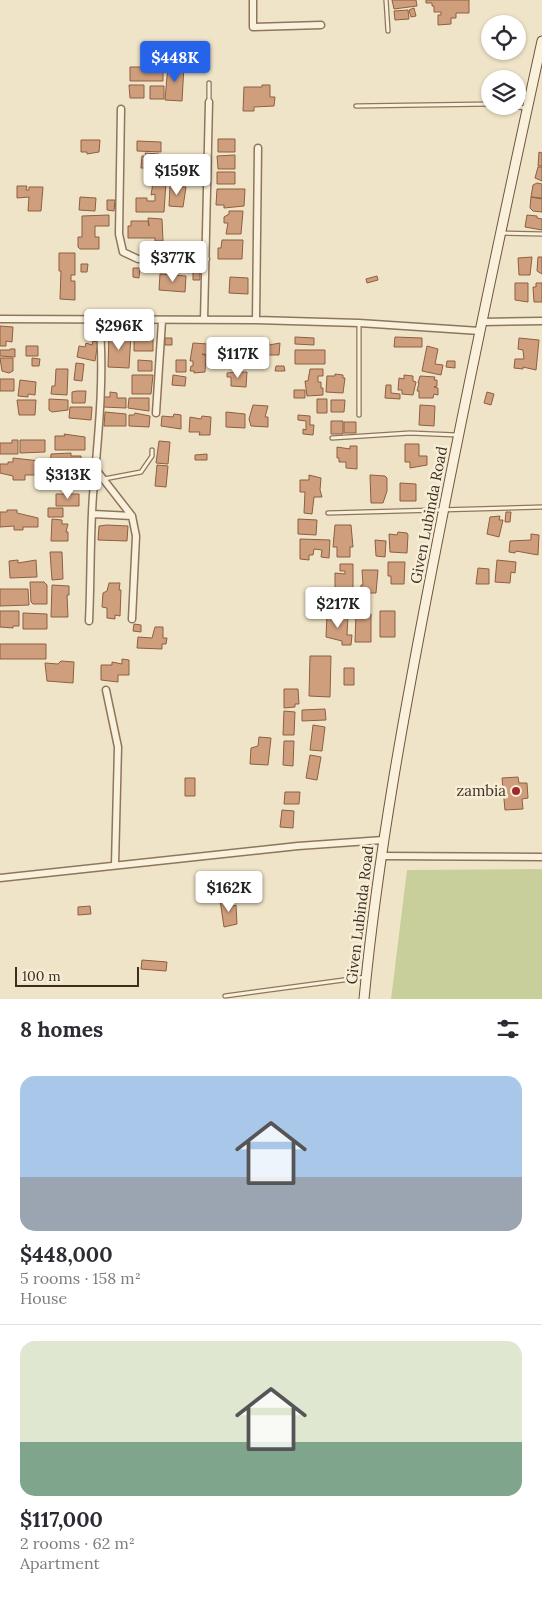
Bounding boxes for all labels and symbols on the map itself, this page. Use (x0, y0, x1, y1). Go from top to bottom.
pin: $448K (140, 41, 210, 83)
pin: $159K (142, 154, 212, 196)
pin: $377K (138, 240, 208, 283)
pin: $296K (84, 308, 154, 351)
pin: $117K (203, 336, 273, 379)
street label: Given Lubinda Road (406, 445, 451, 585)
pin: $313K (33, 458, 103, 500)
pin: $217K (303, 586, 373, 629)
place label: zambia (456, 781, 506, 800)
marker: zambia (510, 785, 522, 797)
street label: Given Lubinda Road (342, 845, 377, 985)
pin: $162K (194, 870, 264, 913)
scale bar (15, 964, 139, 987)

